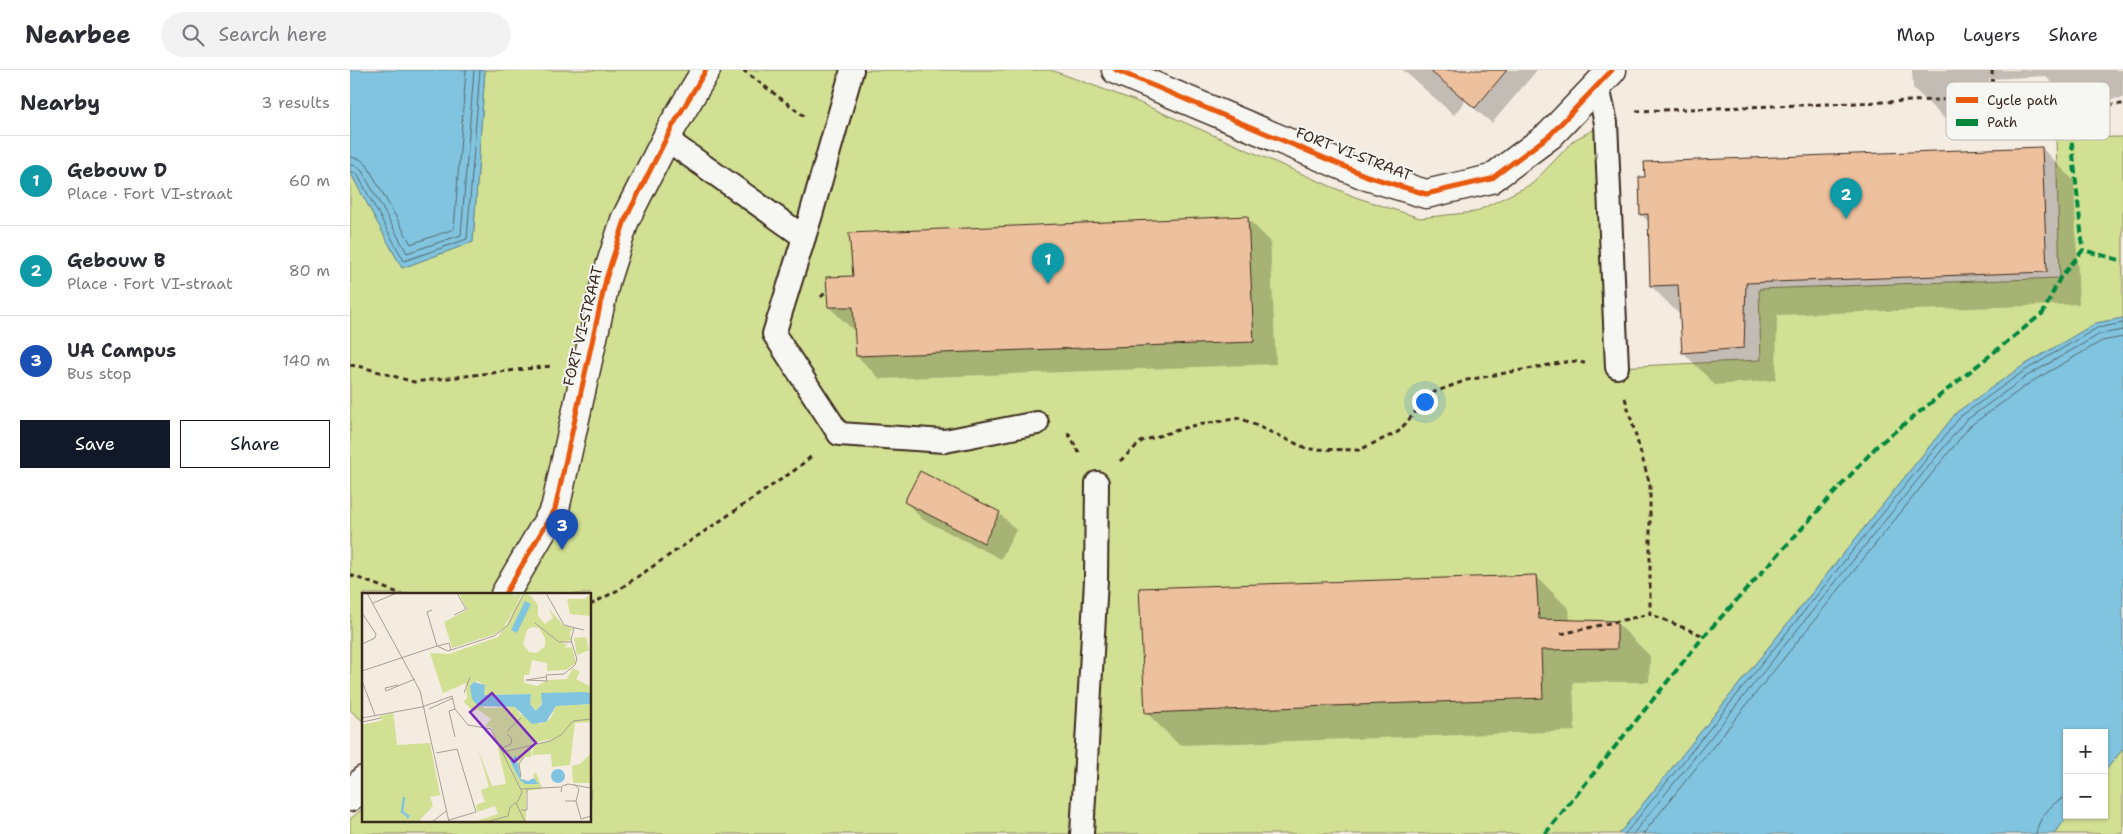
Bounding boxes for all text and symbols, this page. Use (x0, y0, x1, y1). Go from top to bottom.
search box (161, 12, 511, 57)
text: Nearbee (25, 19, 131, 51)
icon: search (179, 21, 207, 49)
text: Search here (219, 22, 327, 47)
text: Map (1897, 23, 1935, 47)
text: Layers (1963, 23, 2020, 47)
text: Share (2048, 23, 2098, 47)
legend (1946, 82, 2110, 140)
text: Nearby (20, 89, 100, 117)
text: Cycle path (1987, 91, 2058, 109)
text: 3 results (261, 92, 330, 113)
text: Path (1987, 113, 2018, 131)
street label: FORT VI-STRAAT (1293, 123, 1415, 185)
text: Gebouw D (67, 158, 167, 183)
text: 1 (32, 170, 40, 191)
text: 60 m (289, 170, 330, 191)
pin: 2 (1830, 178, 1862, 219)
text: Place · Fort VI-straat (67, 183, 233, 204)
pin: 1 (1032, 243, 1064, 284)
text: Gebouw B (67, 248, 166, 273)
text: 2 (30, 260, 42, 281)
text: 80 m (289, 260, 330, 281)
street label: FORT VI-STRAAT (558, 264, 608, 388)
text: Place · Fort VI-straat (67, 273, 233, 294)
text: UA Campus (67, 338, 176, 363)
text: 3 (30, 350, 42, 371)
text: 140 m (283, 350, 330, 371)
text: Bus stop (67, 363, 132, 384)
your location (1412, 389, 1438, 415)
button: Save (20, 420, 170, 468)
button: Share (180, 420, 330, 468)
pin: 3 (546, 509, 578, 550)
inset map (362, 593, 591, 822)
map controls (2063, 729, 2108, 819)
button: + (2063, 729, 2108, 774)
button: − (2063, 774, 2108, 819)

